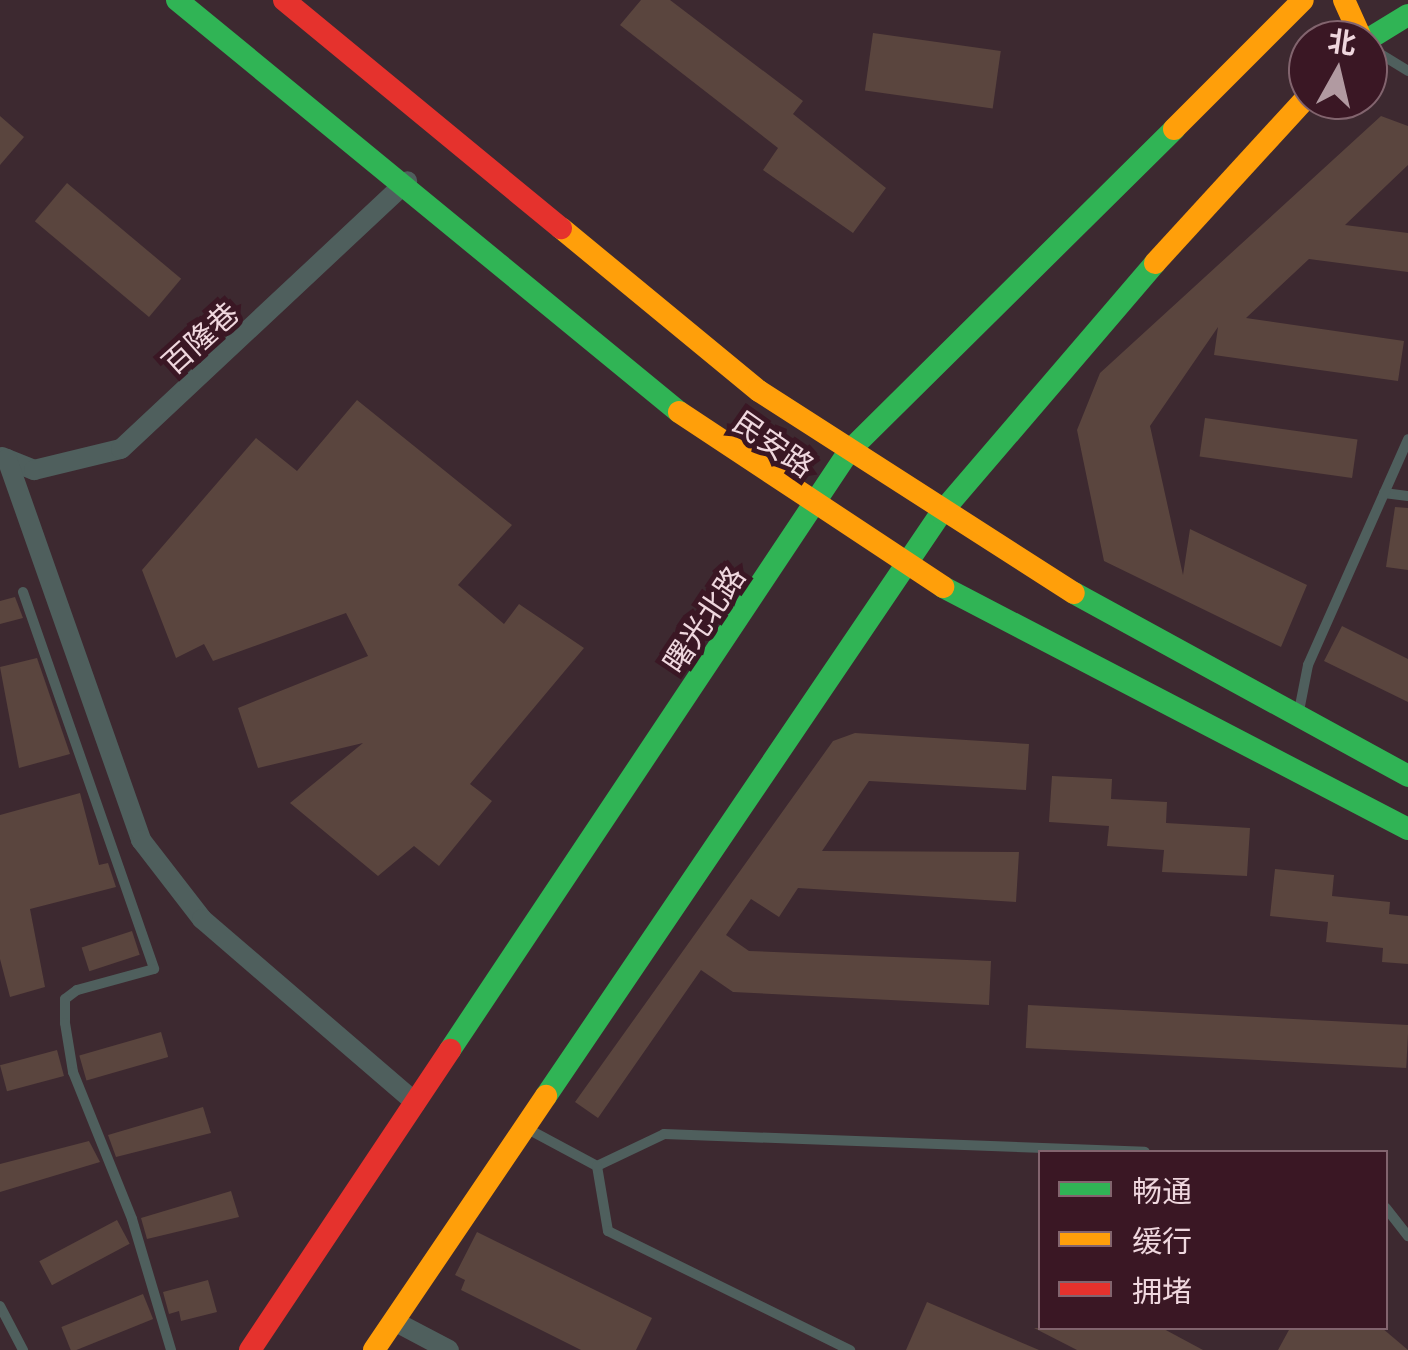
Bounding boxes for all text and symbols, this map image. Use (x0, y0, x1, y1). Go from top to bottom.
north arrow (1288, 20, 1388, 120)
text: 北 (1326, 23, 1358, 61)
street label: 百隆巷 (156, 296, 246, 382)
street label: 民安路 (726, 404, 820, 486)
street label: 曙光北路 (657, 560, 753, 680)
legend (1038, 1150, 1388, 1330)
text: 畅通 (1132, 1173, 1192, 1210)
text: 缓行 (1132, 1223, 1192, 1260)
text: 拥堵 (1132, 1273, 1192, 1310)

